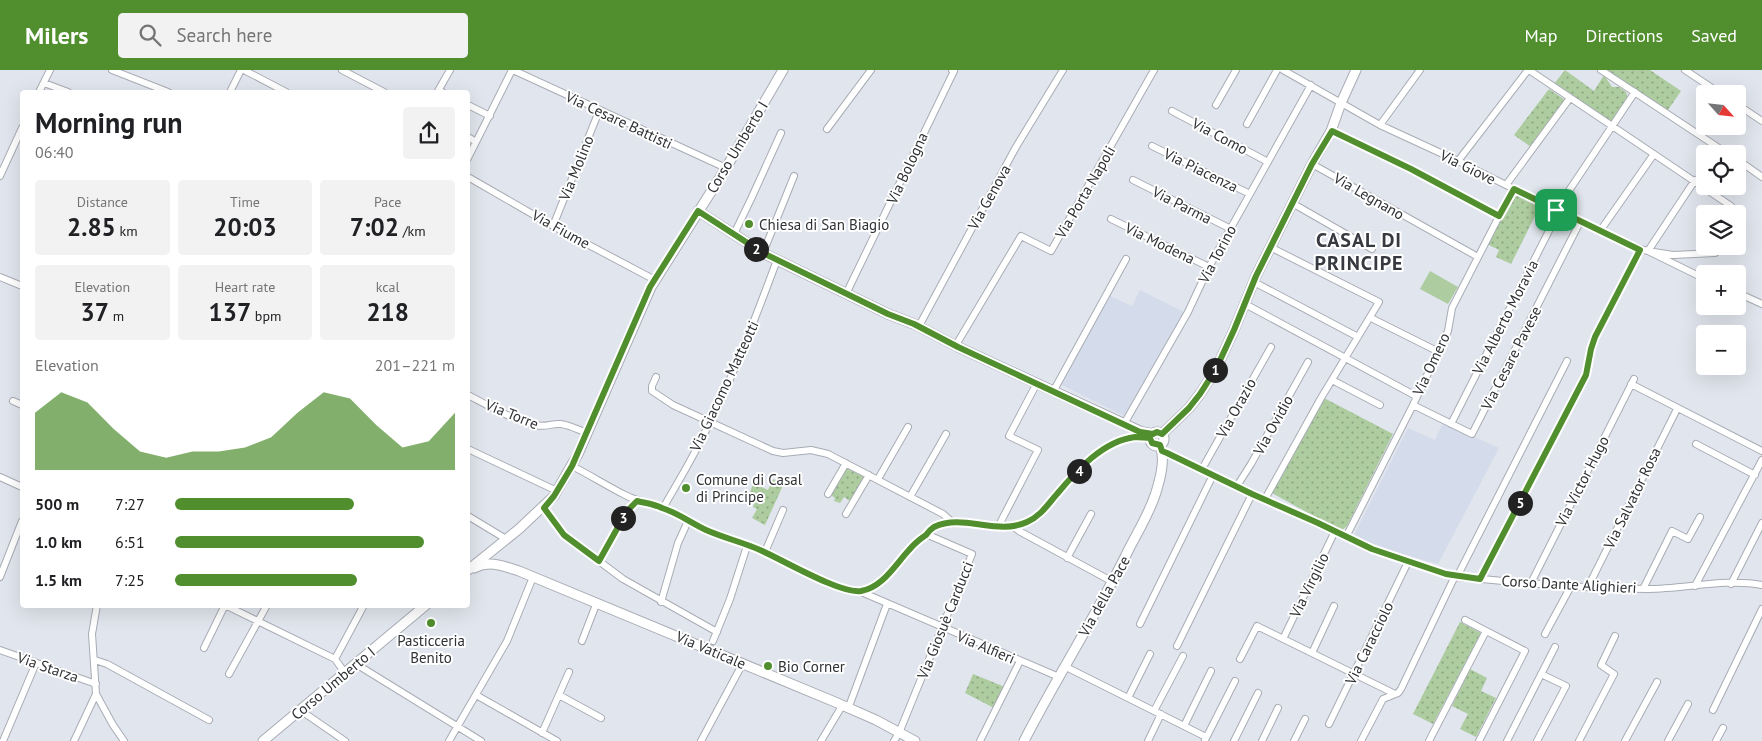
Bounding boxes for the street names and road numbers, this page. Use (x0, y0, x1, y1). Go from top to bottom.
street label: Via Cesare Battisti (562, 86, 676, 153)
street label: Corso Umberto I (702, 97, 772, 197)
street label: Via Como (1188, 113, 1251, 159)
street label: Via Bologna (882, 129, 932, 208)
street label: Via Molino (554, 133, 598, 204)
street label: Via Porta Napoli (1050, 142, 1119, 243)
street label: Via Piacenza (1160, 143, 1241, 196)
street label: Via Giove (1436, 145, 1499, 189)
street label: Via Genova (963, 161, 1015, 234)
street label: Via Legnano (1329, 168, 1408, 224)
street label: Via Parma (1148, 182, 1215, 228)
street label: Via Fiume (528, 205, 593, 253)
street label: Via Modena (1121, 218, 1198, 268)
street label: Via Torino (1193, 222, 1240, 287)
street label: Via Alberto Moravia (1467, 257, 1542, 378)
street label: Via Cesare Pavese (1476, 303, 1545, 414)
street label: Via Giacomo Matteotti (685, 317, 763, 455)
street label: Via Omero (1408, 330, 1454, 399)
street label: Via Orazio (1211, 375, 1260, 442)
street label: Via Ovidio (1248, 392, 1297, 459)
street label: Via Torre (482, 394, 541, 433)
street label: Via Victor Hugo (1551, 433, 1613, 530)
street label: Via Salvator Rosa (1599, 444, 1665, 553)
street label: Via Virgilio (1285, 550, 1333, 621)
street label: Via della Pace (1074, 552, 1134, 641)
street label: Via Giosuè Carducci (912, 558, 977, 683)
street label: Corso Dante Alighieri (1501, 571, 1637, 597)
street label: Via Caracciolo (1340, 598, 1397, 688)
street label: Via Vaticale (672, 626, 749, 673)
street label: Via Alfieri (953, 626, 1018, 668)
street label: Corso Umberto I (287, 642, 379, 724)
street label: Via Starza (14, 647, 81, 686)

